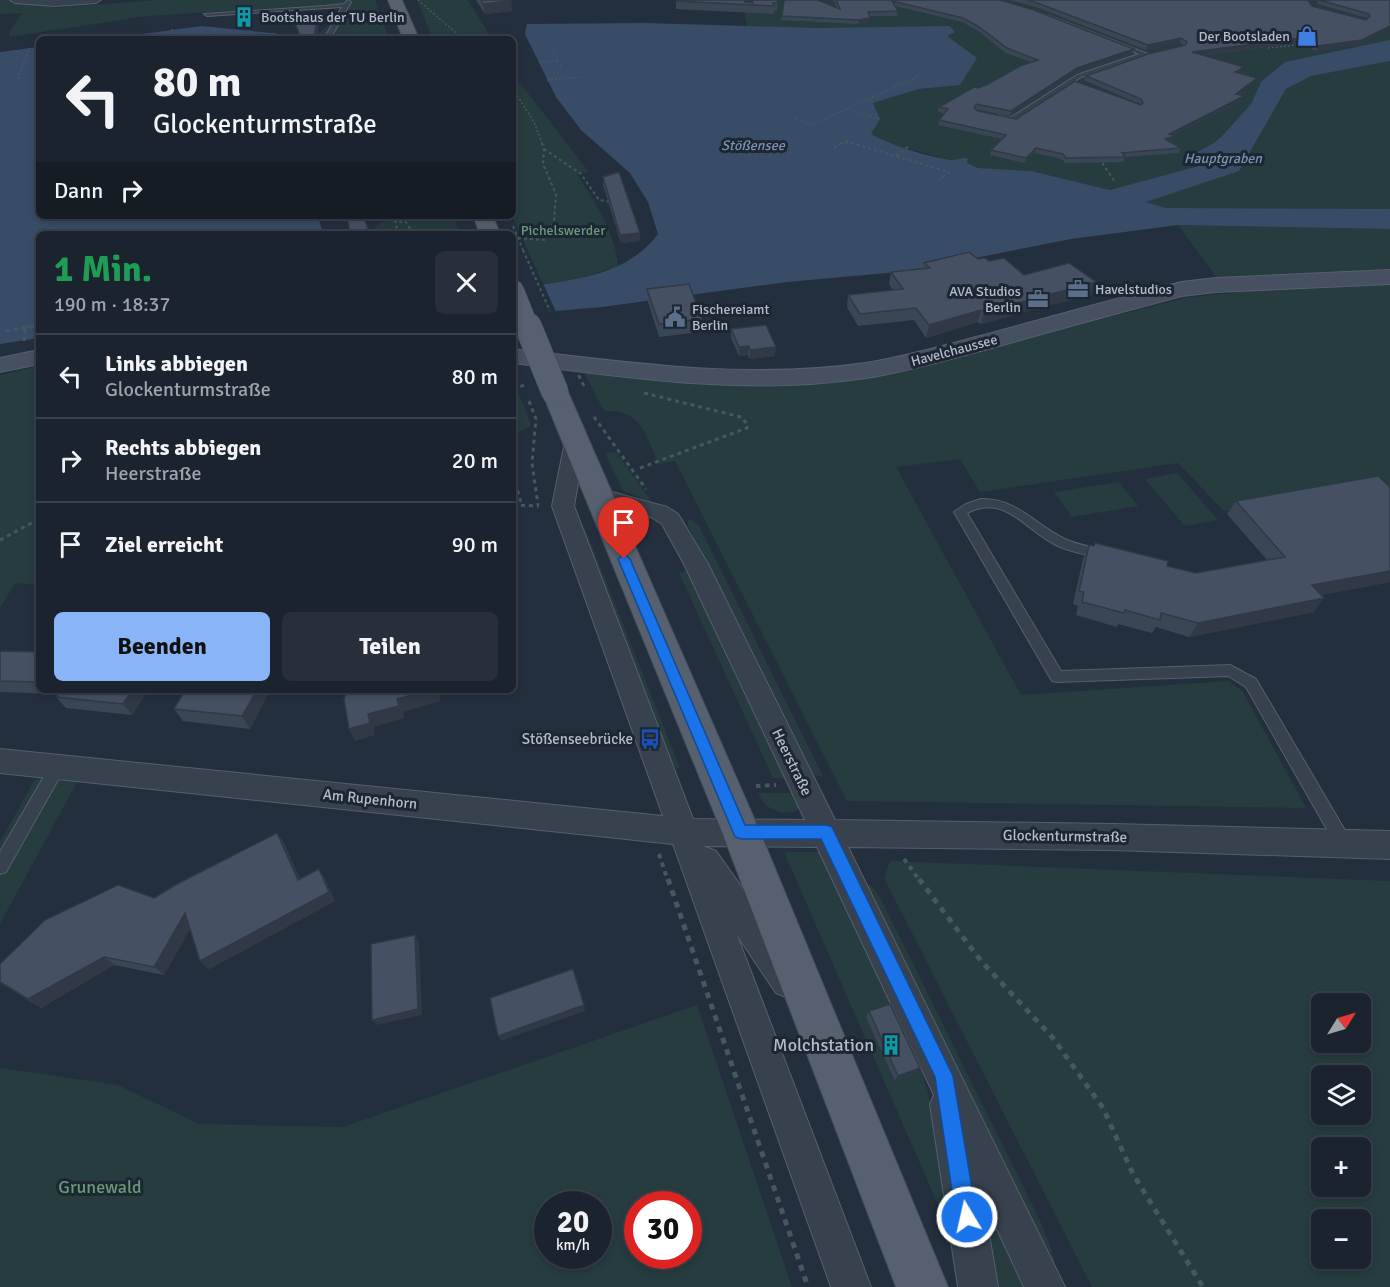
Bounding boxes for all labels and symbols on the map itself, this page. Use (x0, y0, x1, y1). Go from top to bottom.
building icon: Bootshaus der TU Berlin (232, 5, 256, 29)
place label: Bootshaus der TU Berlin (261, 9, 405, 26)
shop icon: Der Bootsladen (1295, 24, 1319, 48)
place label: Der Bootsladen (1199, 28, 1290, 45)
water label: Stößensee (721, 137, 786, 154)
water label: Hauptgraben (1184, 150, 1262, 167)
park label: Pichelswerder (521, 222, 606, 239)
office icon: Havelstudios (1066, 277, 1090, 301)
place label: Havelstudios (1095, 281, 1172, 298)
place label: AVA Studios Berlin (949, 283, 1021, 316)
office icon: AVA Studios Berlin (1026, 287, 1050, 311)
place label: Fischereiamt Berlin (692, 301, 769, 334)
public building icon: Fischereiamt Berlin (663, 305, 687, 329)
street label: Havelchaussee (909, 331, 999, 370)
pin (598, 497, 649, 559)
street label: Heerstraße (768, 726, 816, 798)
bus stop icon: Stößenseebrücke (638, 727, 662, 751)
place label: Stößenseebrücke (522, 730, 633, 748)
street label: Am Rupenhorn (322, 785, 418, 813)
street label: Glockenturmstraße (1003, 826, 1127, 846)
north arrow (1311, 993, 1371, 1053)
building icon: Molchstation (879, 1033, 903, 1057)
place label: Molchstation (773, 1034, 874, 1056)
park label: Grunewald (58, 1176, 142, 1198)
position arrow (935, 1185, 999, 1249)
speed limit sign: 30 (624, 1191, 702, 1269)

